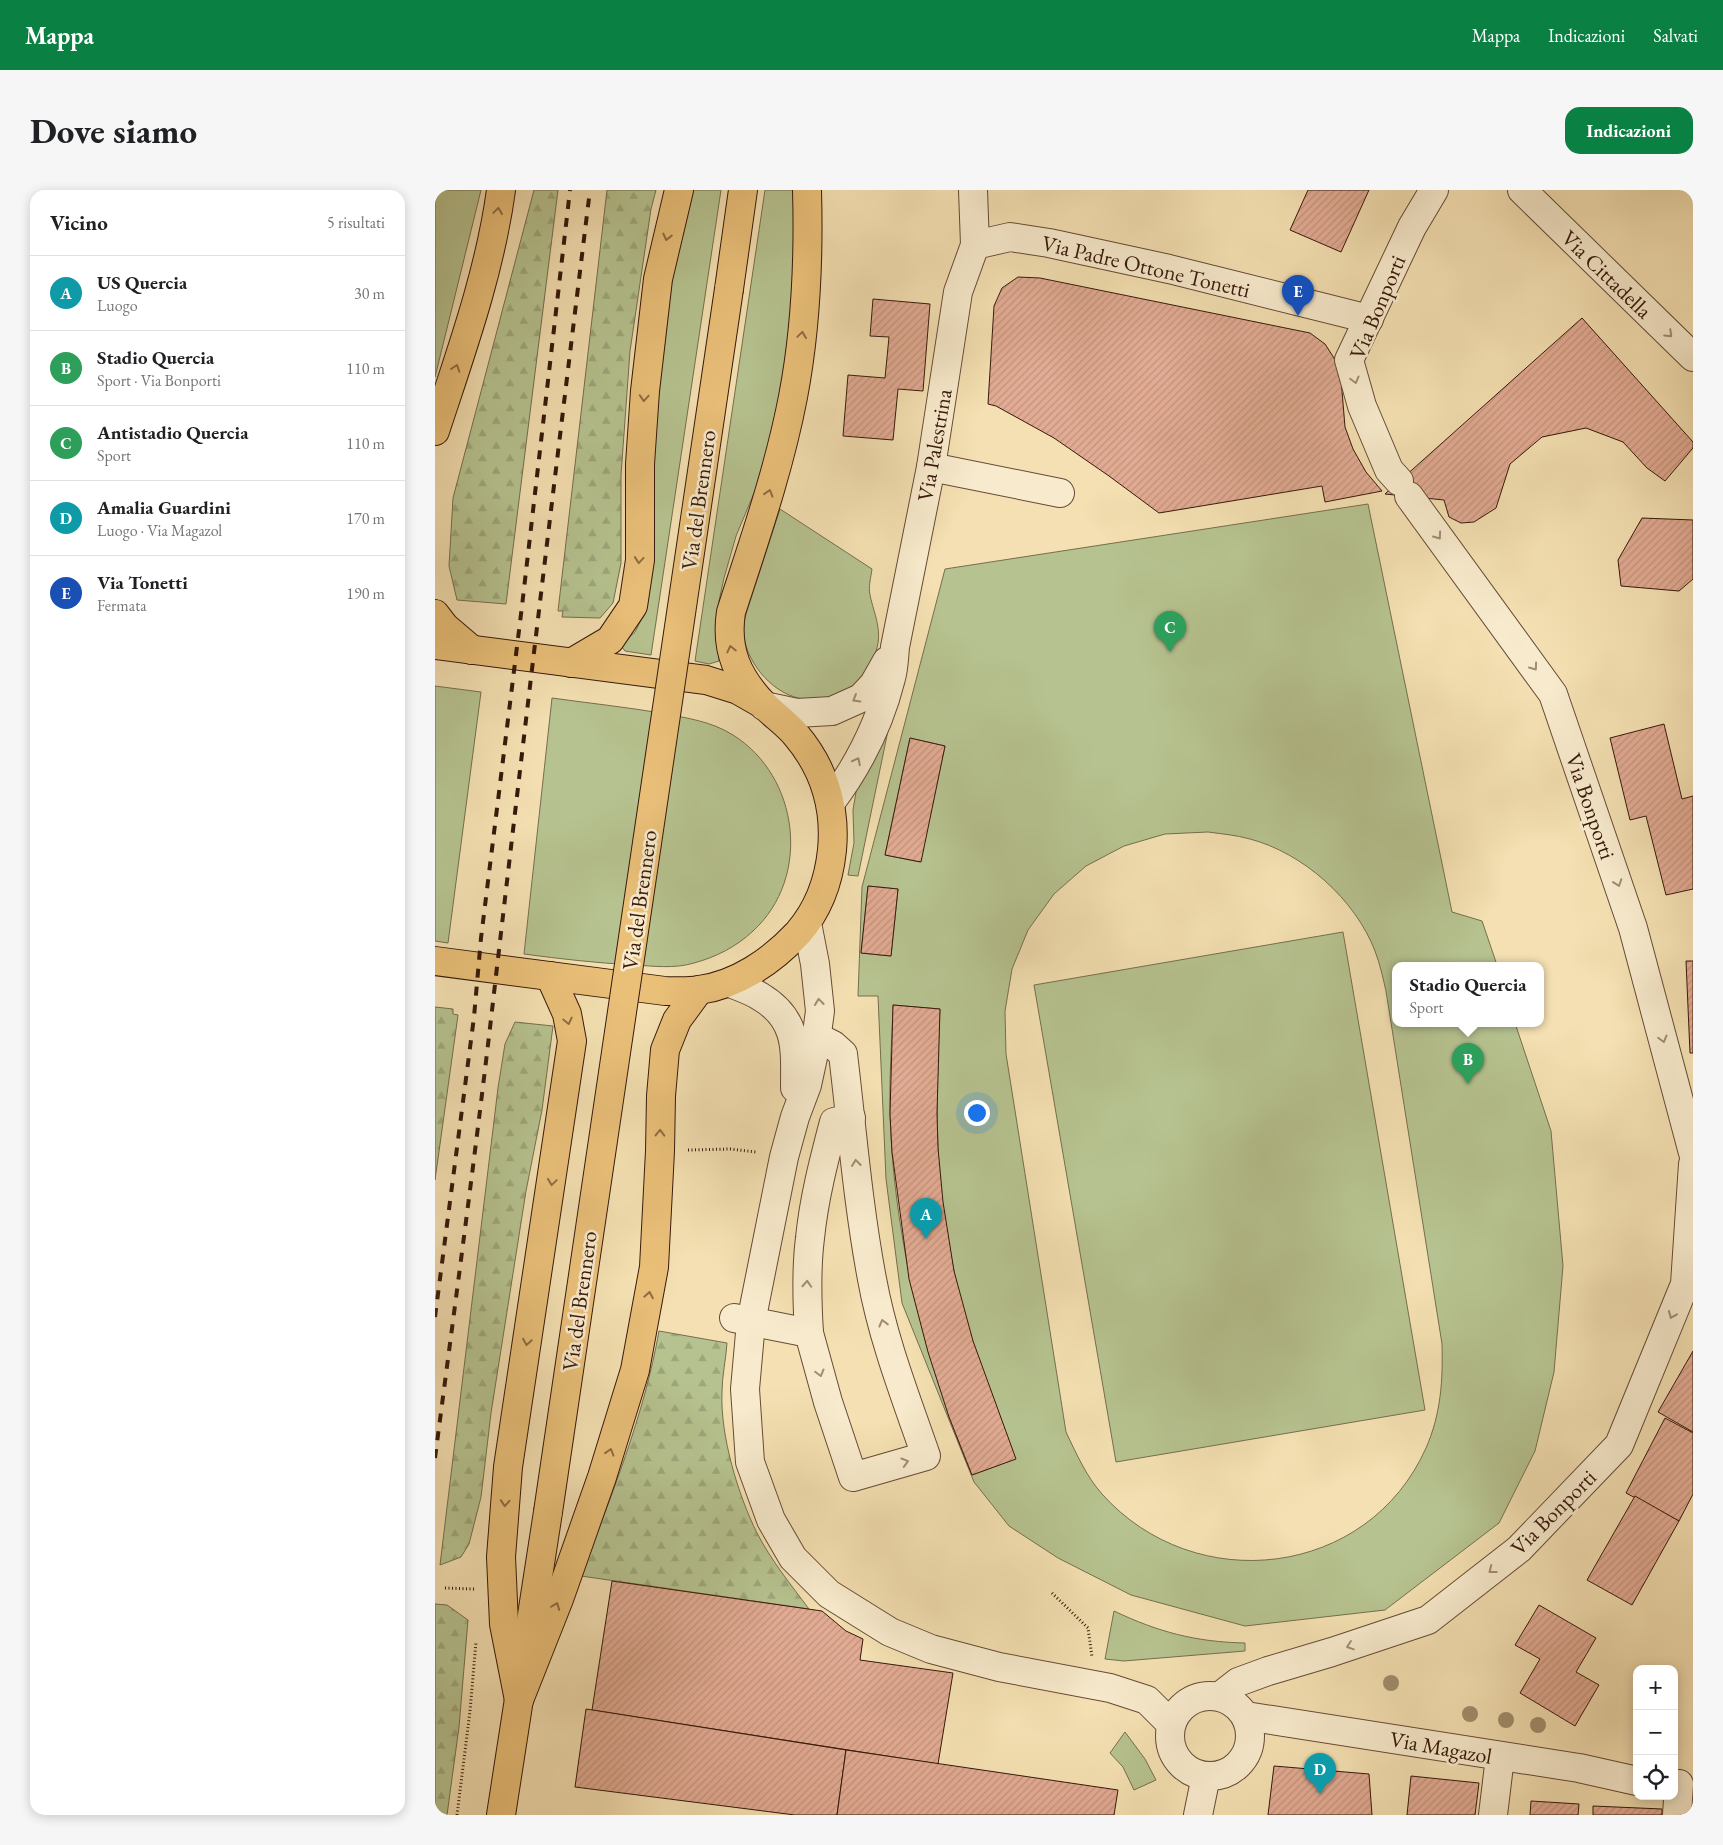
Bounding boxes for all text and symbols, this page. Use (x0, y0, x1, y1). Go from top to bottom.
text: Mappa (25, 20, 94, 51)
text: Mappa (1472, 24, 1520, 47)
text: Indicazioni (1548, 24, 1625, 47)
text: Salvati (1653, 24, 1698, 47)
button: Indicazioni (1565, 107, 1693, 154)
text: Dove siamo (30, 108, 197, 153)
one-way arrow (492, 207, 503, 215)
text: Vicino (50, 209, 108, 236)
text: 5 risultati (327, 212, 385, 233)
street label: Via Cittadella (1555, 224, 1658, 325)
street label: Via Padre Ottone Tonetti (1039, 228, 1253, 305)
one-way arrow (662, 233, 673, 242)
street label: Via Bonporti (1343, 251, 1412, 364)
text: US Quercia (97, 270, 187, 295)
pin: E (1282, 275, 1314, 316)
text: A (60, 283, 72, 304)
text: 30 m (354, 283, 385, 304)
text: Luogo (97, 295, 138, 316)
one-way arrow (1664, 328, 1673, 337)
one-way arrow (796, 330, 807, 338)
text: Stadio Quercia (97, 345, 214, 370)
text: B (61, 358, 71, 379)
text: 110 m (346, 358, 385, 379)
one-way arrow (450, 364, 460, 372)
text: Sport · Via Bonporti (97, 370, 221, 391)
one-way arrow (1349, 375, 1359, 383)
street label: Via Palestrina (910, 386, 959, 504)
one-way arrow (639, 394, 650, 402)
text: Antistadio Quercia (97, 420, 249, 445)
street label: Via del Brennero (674, 428, 723, 572)
text: C (60, 433, 72, 454)
text: 110 m (346, 433, 385, 454)
text: Sport (97, 445, 131, 466)
one-way arrow (763, 490, 773, 498)
text: Amalia Guardini (97, 495, 231, 520)
text: D (60, 508, 72, 529)
text: 170 m (346, 508, 385, 529)
text: Luogo · Via Magazol (97, 520, 222, 541)
one-way arrow (1433, 530, 1441, 539)
one-way arrow (634, 557, 645, 565)
text: Via Tonetti (97, 570, 188, 595)
text: E (61, 583, 71, 604)
text: 190 m (346, 583, 385, 604)
text: Fermata (97, 595, 147, 616)
pin: C (1154, 611, 1186, 652)
one-way arrow (726, 645, 737, 654)
one-way arrow (1528, 661, 1537, 671)
one-way arrow (853, 693, 862, 703)
street label: Via Bonporti (1559, 749, 1622, 863)
one-way arrow (850, 758, 860, 767)
street label: Via del Brennero (615, 828, 664, 972)
one-way arrow (1612, 878, 1622, 886)
popup (1392, 962, 1544, 1027)
text: Stadio Quercia (1409, 972, 1527, 997)
text: Sport (1409, 997, 1443, 1018)
one-way arrow (814, 998, 825, 1006)
one-way arrow (562, 1017, 573, 1026)
one-way arrow (1657, 1034, 1668, 1043)
pin: B (1452, 1043, 1484, 1084)
your location (964, 1100, 990, 1126)
one-way arrow (655, 1129, 666, 1137)
one-way arrow (851, 1159, 862, 1167)
one-way arrow (547, 1178, 558, 1186)
pin: A (910, 1198, 942, 1239)
street label: Via del Brennero (555, 1229, 604, 1373)
one-way arrow (802, 1280, 813, 1288)
one-way arrow (643, 1291, 653, 1299)
one-way arrow (1668, 1310, 1678, 1318)
one-way arrow (878, 1318, 889, 1327)
one-way arrow (523, 1338, 533, 1347)
one-way arrow (814, 1369, 825, 1378)
one-way arrow (604, 1449, 614, 1457)
one-way arrow (900, 1458, 908, 1468)
street label: Via Bonporti (1504, 1463, 1603, 1562)
one-way arrow (500, 1499, 511, 1507)
one-way arrow (1489, 1565, 1498, 1573)
one-way arrow (550, 1602, 560, 1611)
one-way arrow (1347, 1640, 1355, 1650)
map controls (1633, 1665, 1678, 1800)
button: + (1633, 1665, 1678, 1710)
button: − (1633, 1710, 1678, 1755)
street label: Via Magazol (1388, 1724, 1494, 1771)
pin: D (1304, 1753, 1336, 1794)
button: locate (1633, 1755, 1678, 1800)

